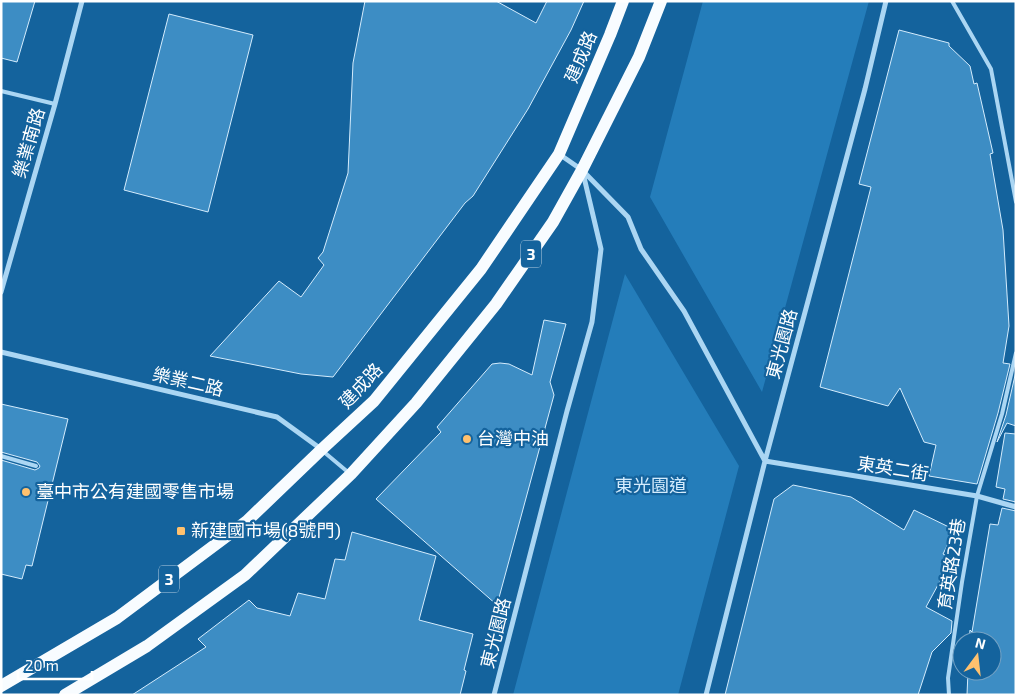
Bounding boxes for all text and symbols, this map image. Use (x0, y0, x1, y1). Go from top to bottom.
street label: 建成路 (559, 27, 601, 86)
street label: 樂業南路 (8, 105, 49, 180)
road number: 3 (521, 240, 541, 268)
street label: 東光園路 (761, 306, 801, 381)
street label: 建成路 (334, 358, 387, 413)
street label: 樂業二路 (151, 362, 226, 400)
place label: 台灣中油 (477, 427, 549, 449)
marker: 台灣中油 (461, 433, 473, 445)
street label: 東英二街 (856, 452, 930, 485)
park label: 東光園道 (615, 474, 687, 496)
place label: 臺中市公有建國零售市場 (36, 480, 234, 502)
marker: 臺中市公有建國零售市場 (20, 486, 32, 498)
street label: 育英路23巷 (933, 517, 969, 611)
place label: 新建國市場(8號門) (191, 519, 341, 541)
marker: 新建國市場(8號門) (175, 525, 187, 537)
road number: 3 (159, 566, 179, 592)
street label: 東光園路 (476, 595, 514, 670)
north arrow (952, 631, 1002, 681)
text: N (973, 633, 988, 652)
scale bar (18, 648, 91, 680)
text: 20 m (25, 656, 59, 674)

